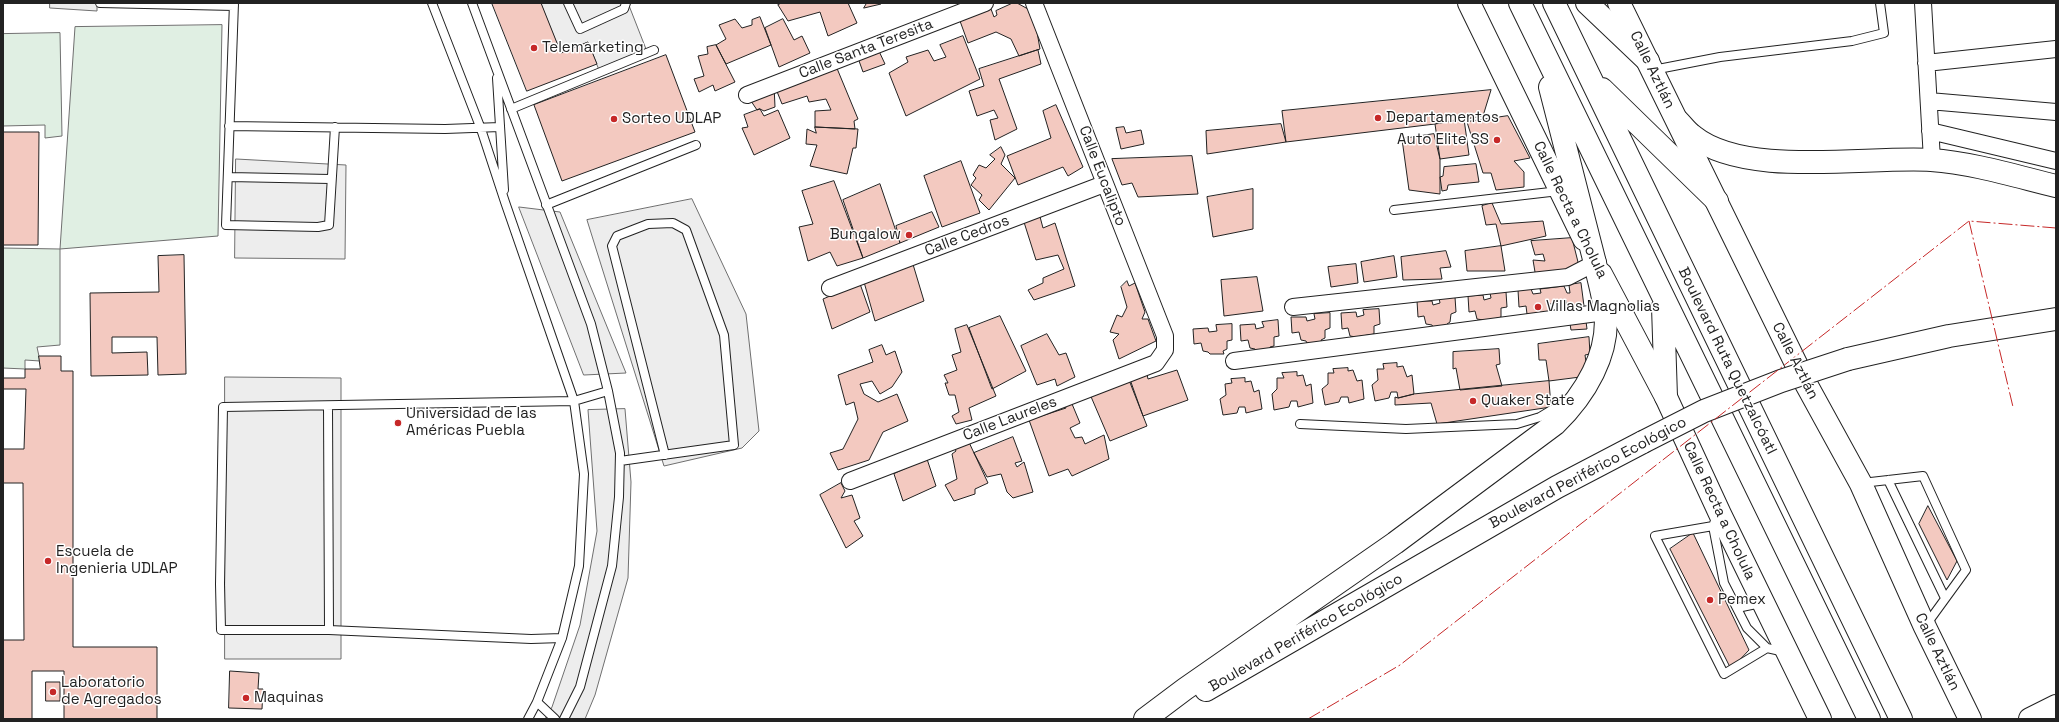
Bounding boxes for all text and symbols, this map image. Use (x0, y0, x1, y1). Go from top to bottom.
street label: Calle Santa Teresita (796, 15, 936, 83)
street label: Calle Aztlán (1625, 28, 1679, 112)
place label: Telemarketing (542, 39, 644, 57)
marker: Telemarketing (529, 43, 539, 53)
place label: Departamentos (1386, 109, 1499, 127)
place label: Sorteo UDLAP (622, 110, 721, 128)
marker: Departamentos (1373, 113, 1383, 123)
marker: Sorteo UDLAP (609, 114, 619, 124)
street label: Calle Eucalipto (1075, 123, 1129, 229)
place label: Auto Elite SS (1397, 131, 1489, 149)
marker: Auto Elite SS (1492, 135, 1502, 145)
street label: Calle Recta a Cholula (1529, 138, 1611, 282)
street label: Calle Cedros (922, 212, 1012, 260)
place label: Bungalow (830, 226, 901, 244)
marker: Bungalow (904, 230, 914, 240)
street label: Boulevard Ruta Quetzalcóatl (1674, 265, 1780, 457)
place label: Villas Magnolias (1546, 298, 1660, 316)
marker: Villas Magnolias (1533, 302, 1543, 312)
street label: Calle Aztlán (1768, 319, 1822, 403)
place label: Quaker State (1481, 392, 1575, 410)
street label: Calle Laureles (961, 393, 1059, 445)
marker: Quaker State (1468, 396, 1478, 406)
place label: Universidad de las Américas Puebla (406, 405, 537, 440)
street label: Boulevard Periférico Ecológico (1486, 413, 1690, 533)
marker: Universidad de las Américas Puebla (393, 418, 403, 428)
street label: Calle Recta a Cholula (1679, 439, 1759, 583)
place label: Escuela de Ingenieria UDLAP (56, 543, 178, 578)
marker: Escuela de Ingenieria UDLAP (43, 556, 53, 566)
street label: Boulevard Periférico Ecológico (1206, 570, 1406, 696)
place label: Pemex (1718, 591, 1766, 609)
marker: Pemex (1705, 595, 1715, 605)
street label: Calle Aztlán (1910, 610, 1964, 694)
place label: Laboratorio de Agregados (61, 674, 162, 709)
marker: Laboratorio de Agregados (48, 687, 58, 697)
place label: Maquinas (254, 689, 324, 707)
marker: Maquinas (241, 693, 251, 703)

